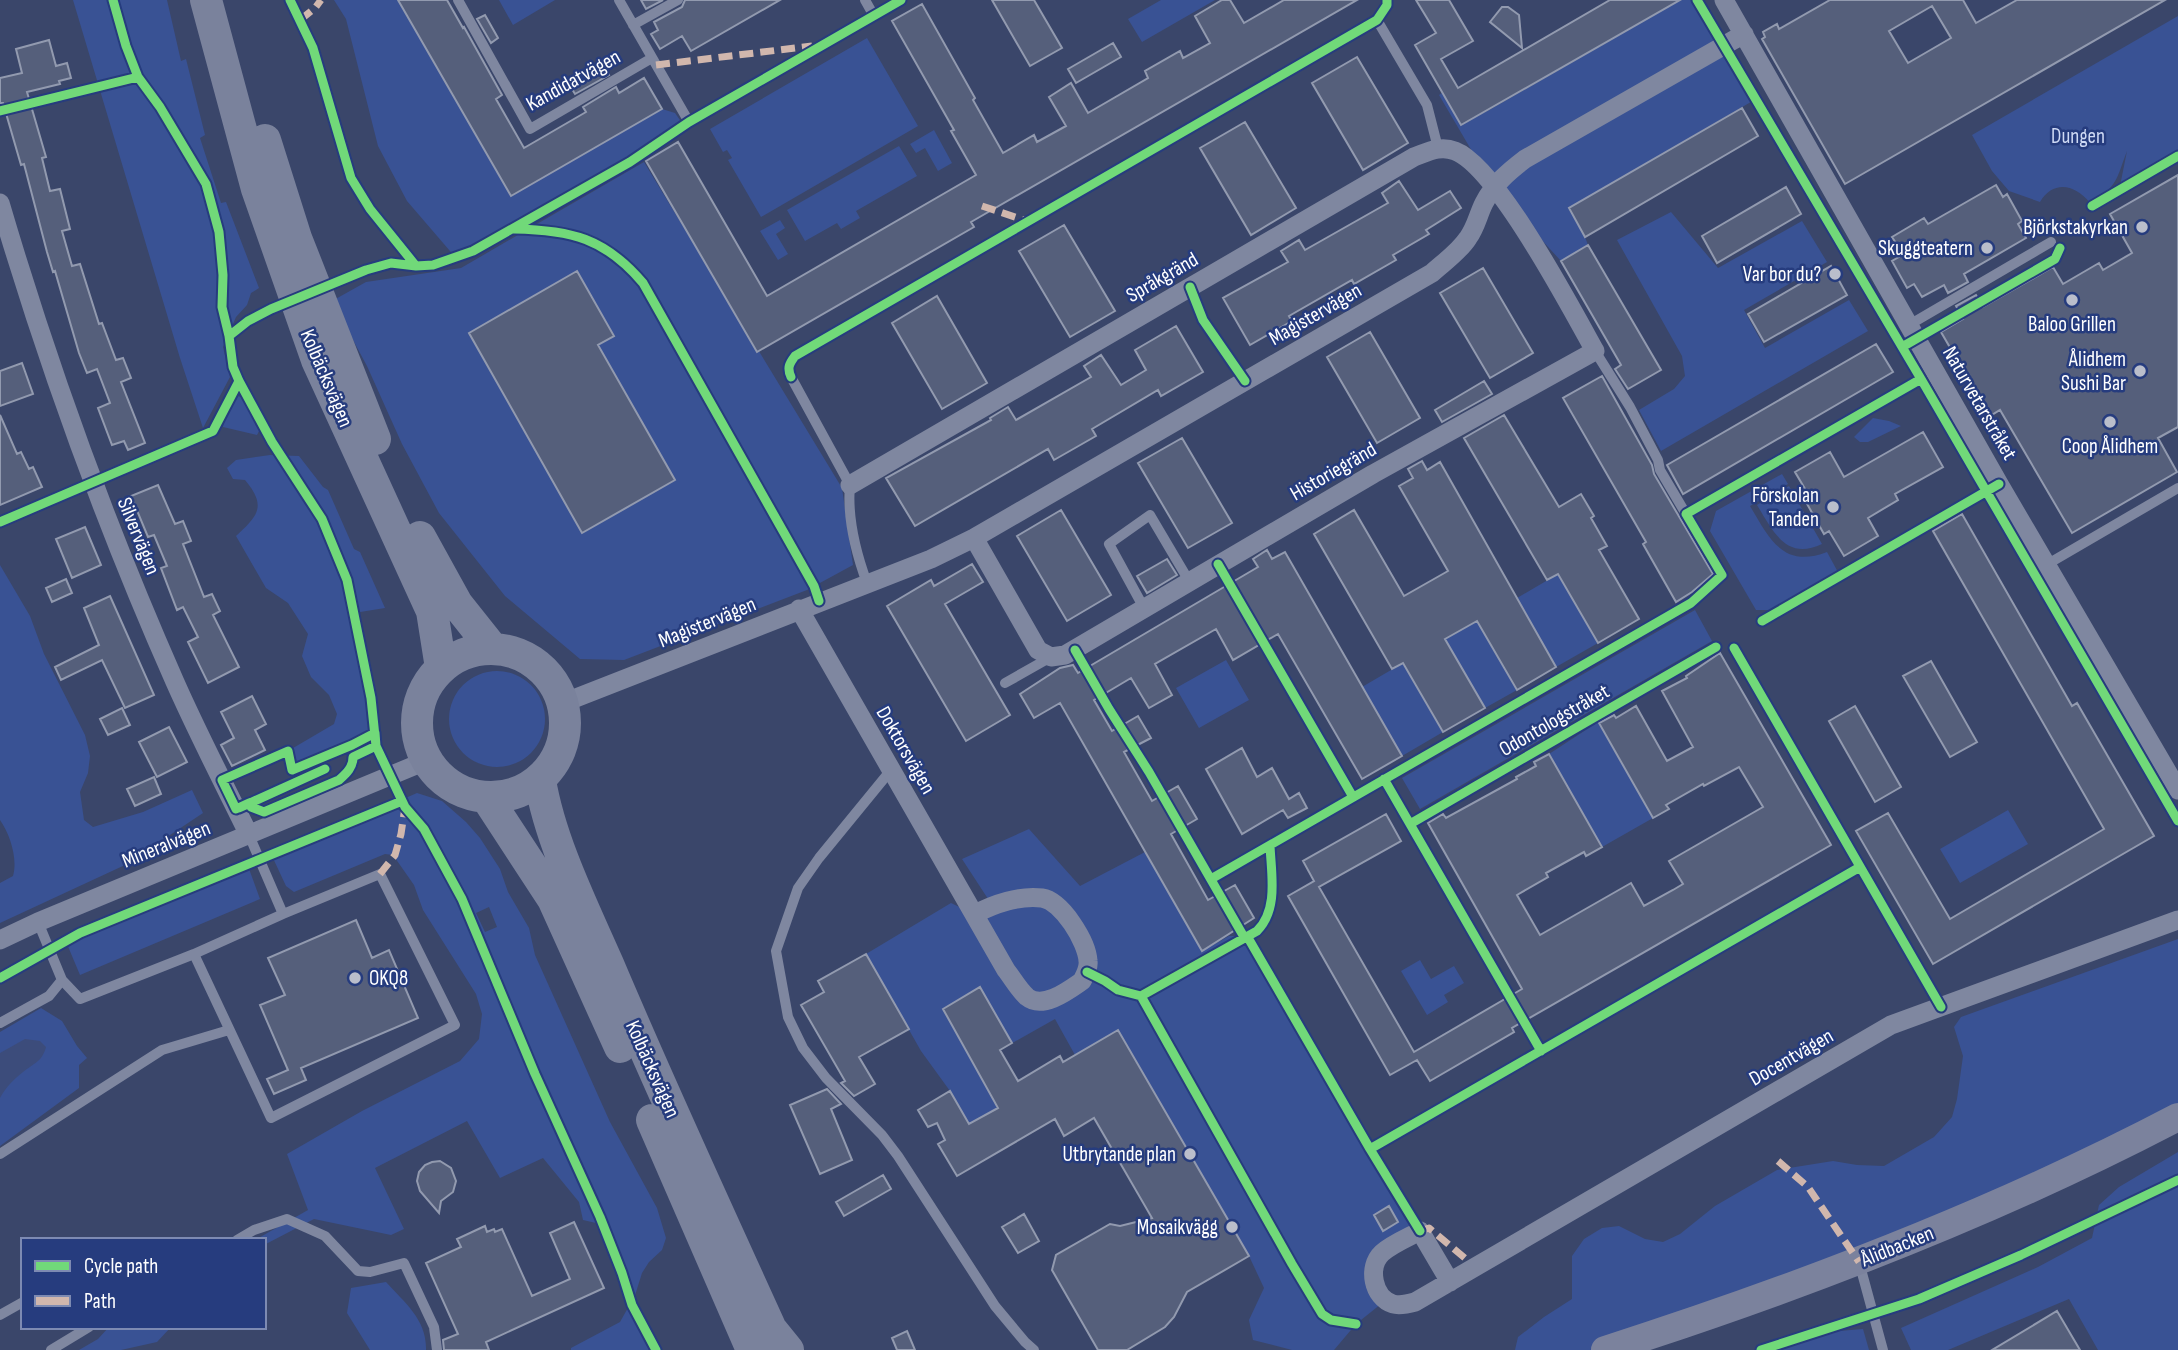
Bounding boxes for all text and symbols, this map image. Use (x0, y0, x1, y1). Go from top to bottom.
street label: Kandidatvägen (522, 44, 625, 117)
park label: Dungen (2051, 124, 2105, 149)
place label: Björkstakyrkan (2023, 215, 2128, 240)
marker: Björkstakyrkan (2134, 219, 2150, 235)
place label: Skuggteatern (1878, 236, 1973, 261)
marker: Skuggteatern (1979, 240, 1995, 256)
street label: Språkgränd (1122, 247, 1203, 308)
place label: Var bor du? (1743, 262, 1821, 287)
marker: Var bor du? (1827, 266, 1843, 282)
street label: Magistervägen (1264, 278, 1366, 351)
marker: Baloo Grillen (2064, 292, 2080, 308)
place label: Baloo Grillen (2028, 312, 2116, 337)
street label: Kolbäcksvägen (295, 326, 358, 431)
street label: Naturvetarstråket (1937, 342, 2022, 464)
place label: Ålidhem Sushi Bar (2061, 347, 2126, 396)
marker: Ålidhem Sushi Bar (2132, 363, 2148, 379)
marker: Coop Ålidhem (2102, 414, 2118, 430)
place label: Coop Ålidhem (2062, 434, 2158, 459)
street label: Historiegränd (1286, 437, 1381, 506)
place label: Förskolan Tanden (1752, 483, 1819, 532)
street label: Silvervägen (112, 494, 165, 578)
marker: Förskolan Tanden (1825, 499, 1841, 515)
street label: Magistervägen (655, 592, 760, 653)
street label: Odontologstråket (1495, 679, 1614, 762)
street label: Doktorsvägen (871, 702, 941, 798)
street label: Mineralvägen (118, 815, 214, 873)
place label: OKQ8 (369, 966, 408, 991)
marker: OKQ8 (347, 970, 363, 986)
street label: Kolbäcksvägen (620, 1017, 685, 1122)
street label: Docentvägen (1745, 1023, 1838, 1092)
place label: Utbrytande plan (1062, 1142, 1176, 1167)
marker: Utbrytande plan (1182, 1146, 1198, 1162)
place label: Mosaikvägg (1137, 1215, 1218, 1240)
marker: Mosaikvägg (1224, 1219, 1240, 1235)
street label: Ålidbacken (1856, 1221, 1937, 1273)
legend (21, 1238, 266, 1329)
text: Cycle path (84, 1254, 158, 1279)
text: Path (84, 1289, 116, 1314)

